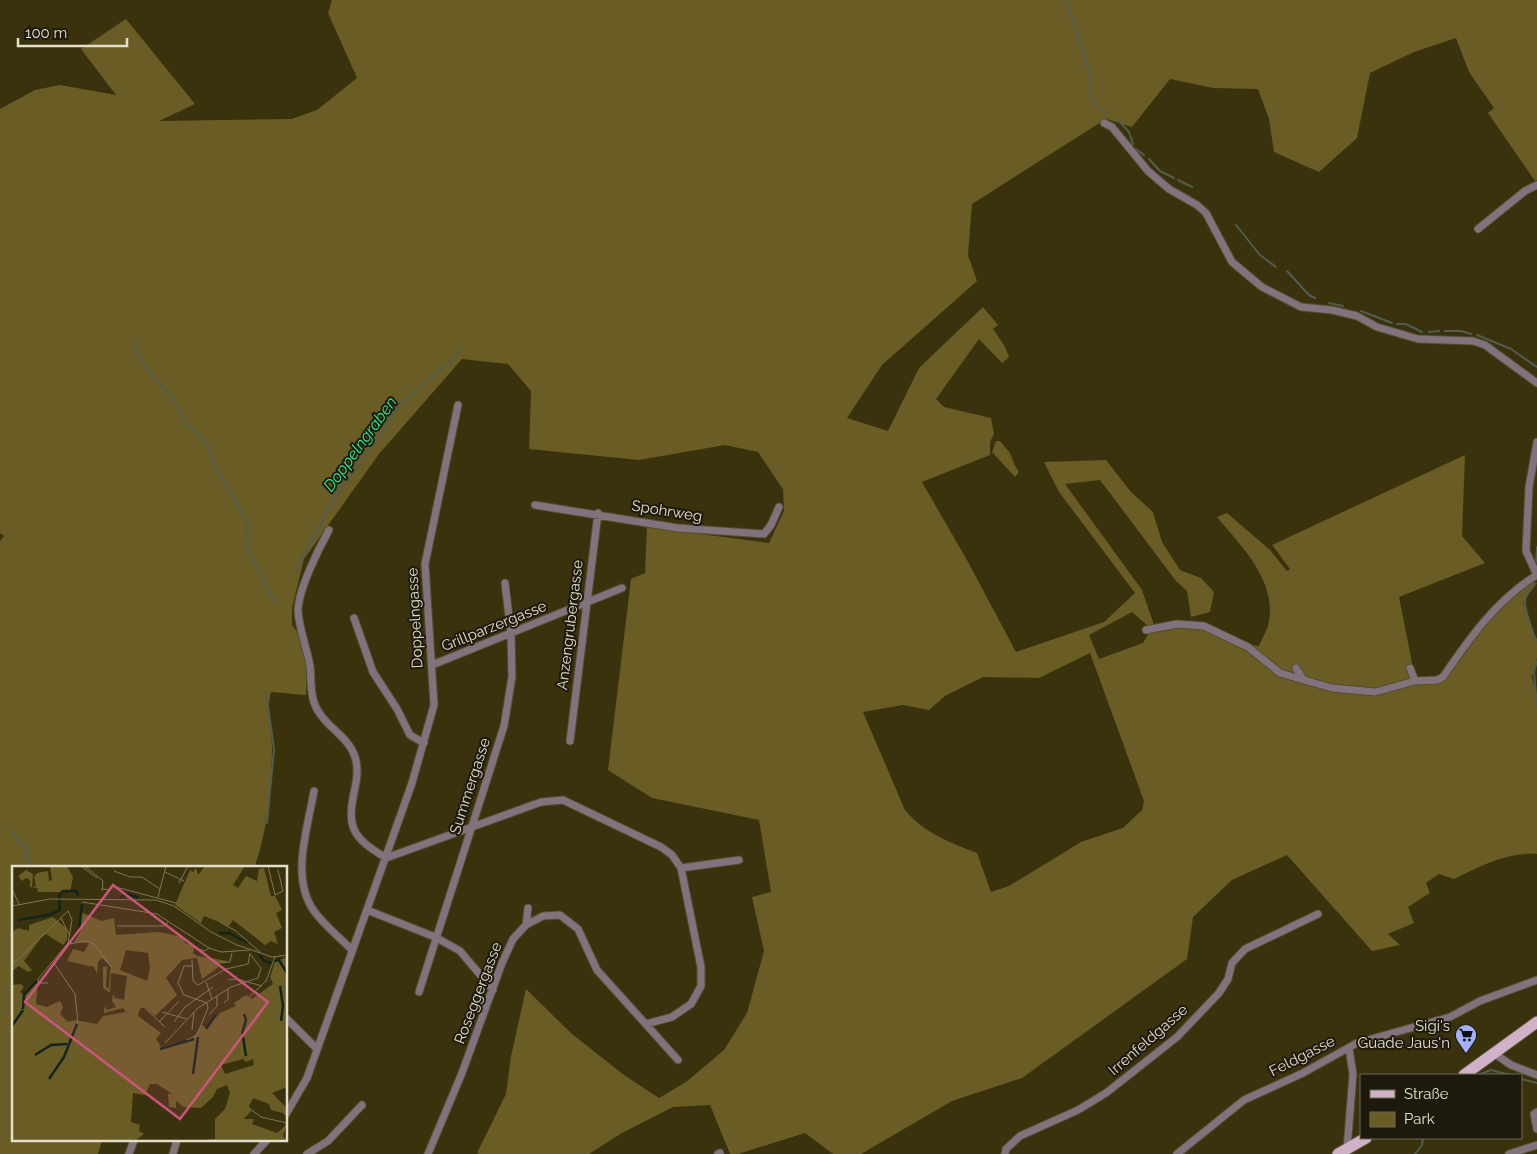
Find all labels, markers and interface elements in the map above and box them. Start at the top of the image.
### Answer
scale bar [18,15,126,47]
text: 100 m [25,24,67,42]
water label: Doppelngraben [319,393,401,495]
street label: Spohrweg [630,497,704,525]
street label: Anzengrubergasse [553,559,587,691]
street label: Doppelngasse [403,567,427,669]
street label: Grillparzergasse [439,597,549,655]
street label: Summergasse [446,735,494,836]
inset map [12,866,288,1142]
street label: Roseggergasse [450,939,506,1046]
street label: Irrenfeldgasse [1105,1001,1191,1079]
place label: Sigi's Guade Jaus'n [1358,1017,1450,1052]
supermarket icon: Sigi's Guade Jaus'n [1454,1023,1478,1054]
street label: Feldgasse [1266,1032,1338,1080]
legend [1360,1074,1522,1139]
text: Straße [1404,1085,1449,1103]
text: Park [1404,1110,1435,1128]

